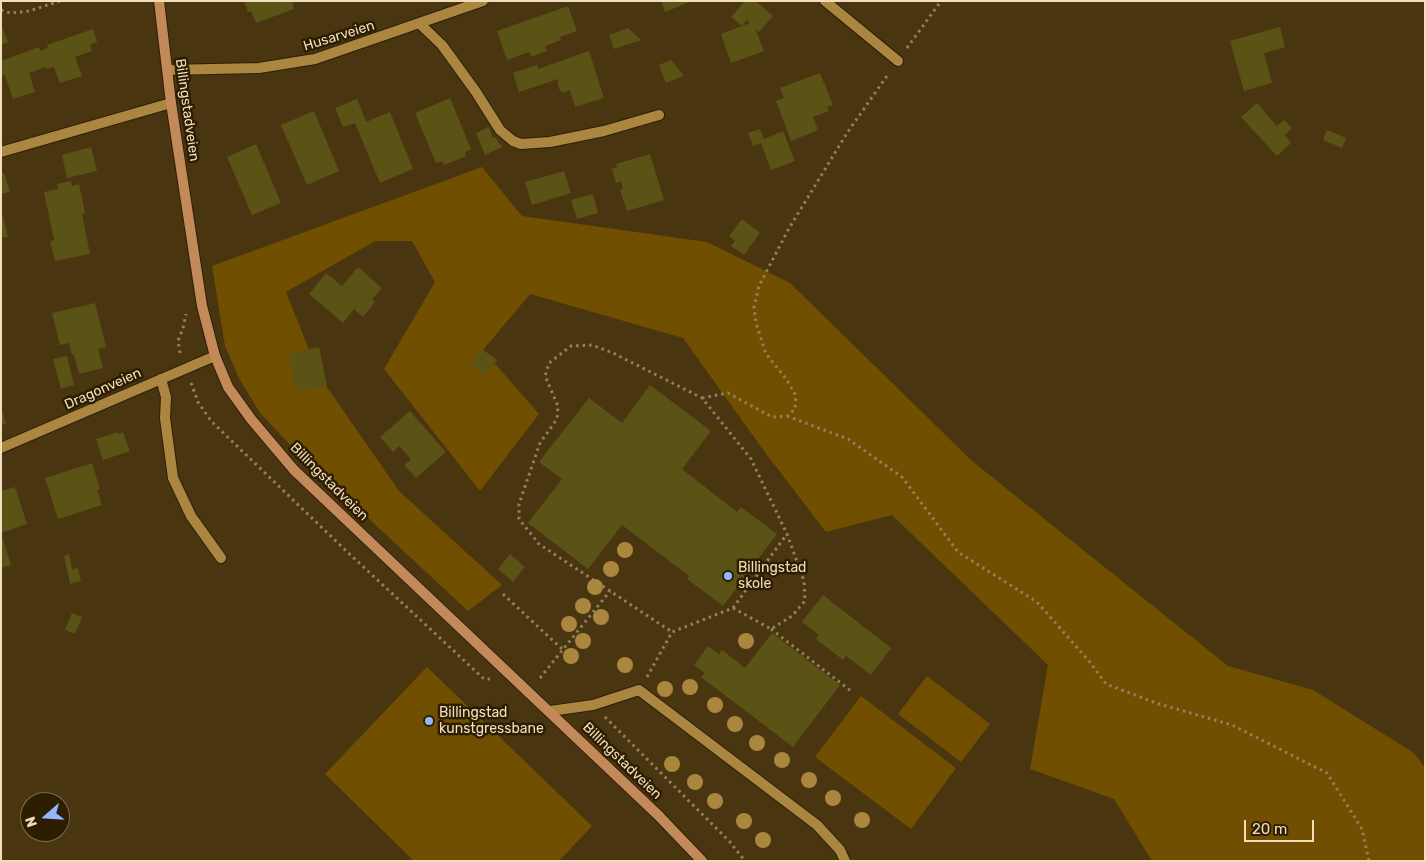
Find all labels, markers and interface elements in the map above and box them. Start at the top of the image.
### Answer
street label: Husarveien [301,17,377,55]
street label: Billingstadveien [171,58,203,162]
street label: Dragonveien [62,365,144,413]
street label: Billingstadveien [286,439,372,525]
place label: Billingstad skole [738,560,806,592]
marker: Billingstad skole [722,570,734,582]
place label: Billingstad kunstgressbane [439,705,544,738]
marker: Billingstad kunstgressbane [423,715,435,727]
street label: Billingstadveien [579,719,665,803]
north arrow [20,792,70,842]
scale bar [1246,810,1316,842]
text: N [22,814,41,829]
text: 20 m [1252,820,1287,838]

